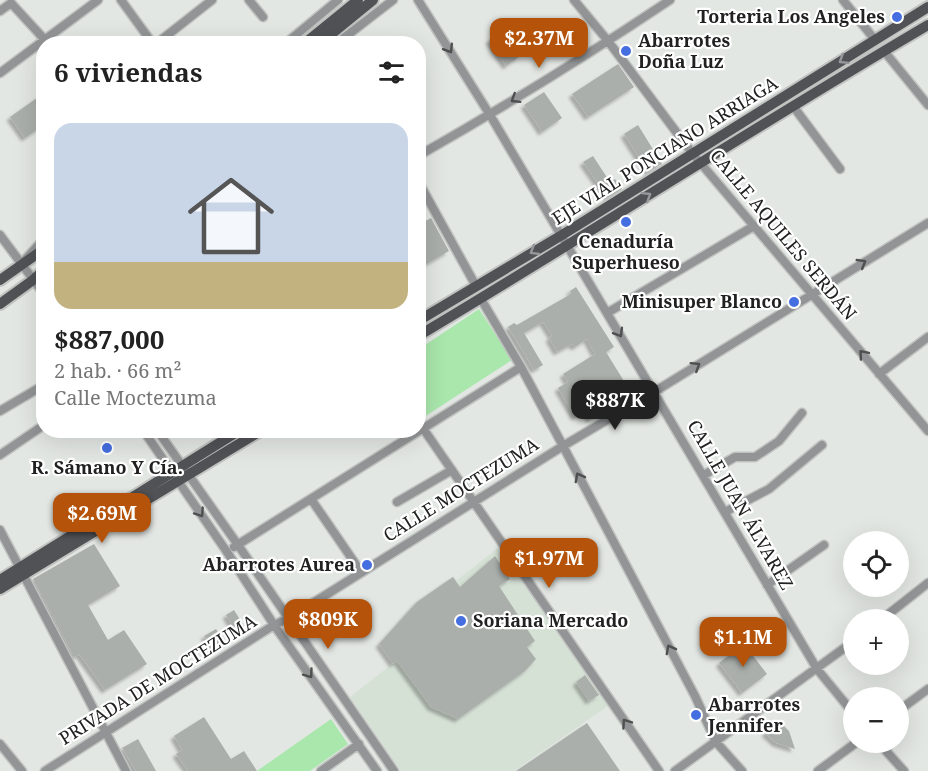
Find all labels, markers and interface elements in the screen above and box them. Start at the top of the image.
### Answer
place label: Torteria Los Angeles [697,4,885,28]
marker: Torteria Los Angeles [890,10,904,24]
pin: $2.37M [490,18,588,69]
text: $2.37M [504,24,574,51]
place label: Abarrotes Doña Luz [638,28,731,73]
one-way arrow [442,43,453,54]
marker: Abarrotes Doña Luz [619,44,633,58]
one-way arrow [839,52,849,64]
text: 6 viviendas [54,54,202,90]
icon: filters [375,56,408,89]
street label: EJE VIAL PONCIANO ARRIAGA [547,70,782,230]
one-way arrow [511,92,521,104]
street label: CALLE AQUILES SERDÁN [705,144,863,325]
icon: home [177,162,285,270]
one-way arrow [640,192,651,203]
marker: Cenaduría Superhueso [619,215,633,229]
place label: Cenaduría Superhueso [572,229,680,274]
one-way arrow [530,244,540,256]
one-way arrow [856,259,866,271]
place label: Minisuper Blanco [622,289,782,313]
marker: Minisuper Blanco [787,295,801,309]
text: $887,000 [54,321,164,357]
one-way arrow [611,327,623,337]
one-way arrow [859,350,870,361]
text: 2 hab. · 66 m² [54,357,181,384]
one-way arrow [690,362,700,374]
pin: $887K [573,380,657,431]
text: Calle Moctezuma [54,384,217,411]
text: $887K [585,386,645,413]
street label: CALLE JUAN ÁLVAREZ [682,415,799,594]
street label: CALLE MOCTEZUMA [378,431,543,547]
marker: R. Sámano Y Cía. [100,441,114,455]
place label: R. Sámano Y Cía. [31,455,183,479]
one-way arrow [575,472,586,483]
pin: $2.69M [53,493,151,544]
text: $2.69M [67,499,137,526]
one-way arrow [193,506,204,517]
map controls [843,531,909,753]
button: locate [843,531,909,597]
pin: $1.97M [500,538,598,589]
text: $1.97M [514,544,584,571]
place label: Abarrotes Aurea [202,552,355,576]
marker: Abarrotes Aurea [360,558,374,572]
pin: $809K [286,599,370,650]
text: $809K [298,605,358,632]
street label: PRIVADA DE MOCTEZUMA [54,608,261,750]
place label: Soriana Mercado [473,608,628,632]
button: + [843,609,909,675]
marker: Soriana Mercado [454,614,468,628]
pin: $1.1M [701,617,785,668]
text: $1.1M [714,623,772,650]
one-way arrow [666,645,677,655]
one-way arrow [302,668,313,679]
button: − [843,687,909,753]
place label: Abarrotes Jennifer [707,692,801,737]
marker: Abarrotes Jennifer [689,708,703,722]
one-way arrow [622,719,633,730]

